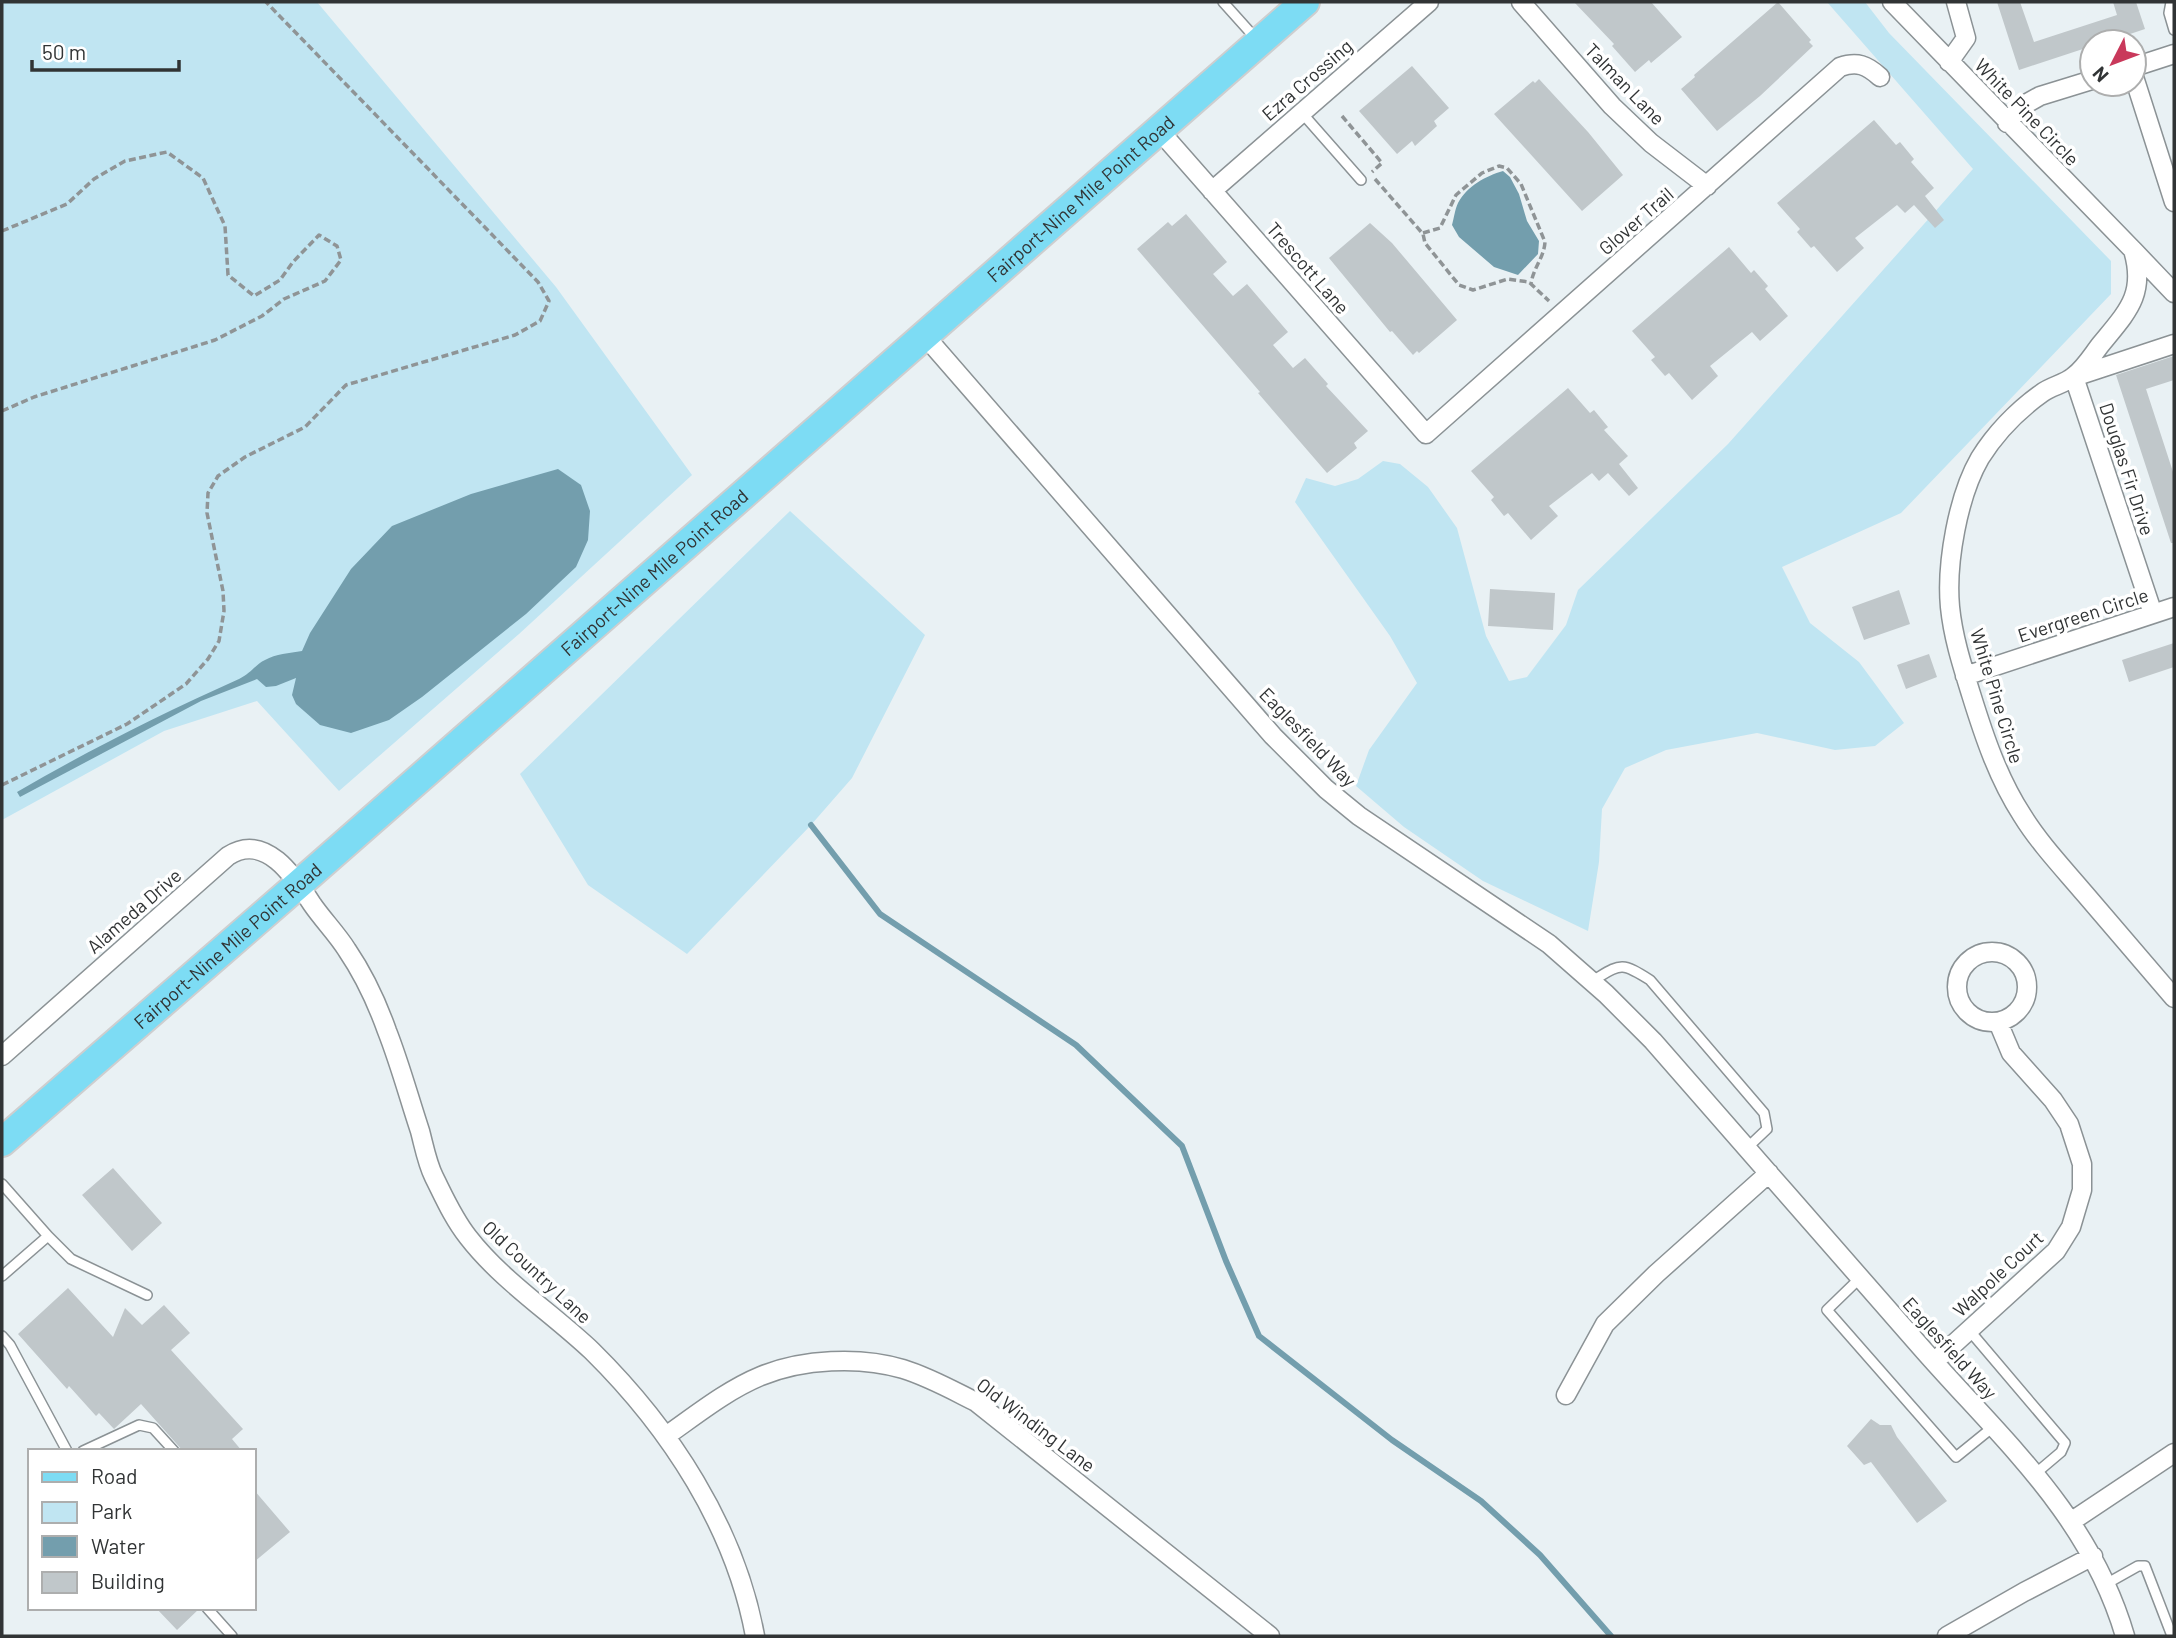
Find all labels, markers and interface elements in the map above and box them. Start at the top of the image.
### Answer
scale bar [32,28,178,72]
north arrow [2078,28,2148,98]
street label: Ezra Crossing [1257,34,1357,125]
street label: Talman Lane [1581,38,1670,129]
text: 50 m [42,39,86,64]
street label: White Pine Circle [1970,53,2084,170]
text: N [2087,62,2113,87]
street label: Fairport-Nine Mile Point Road [982,110,1179,287]
street label: Glover Trail [1594,182,1678,259]
street label: Trescott Lane [1262,217,1355,318]
street label: Douglas Fir Drive [2095,400,2160,538]
street label: Fairport-Nine Mile Point Road [556,484,752,660]
street label: Evergreen Circle [2015,583,2151,646]
street label: White Pine Circle [1966,626,2029,766]
street label: Eaglesfield Way [1255,682,1362,791]
street label: Fairport-Nine Mile Point Road [129,858,326,1033]
street label: Alameda Drive [82,863,186,958]
street label: Old Country Lane [478,1215,596,1328]
street label: Walpole Court [1948,1226,2048,1321]
street label: Eaglesfield Way [1899,1292,2002,1404]
street label: Old Winding Lane [973,1373,1100,1477]
legend [28,1449,256,1610]
text: Road [91,1463,137,1488]
text: Park [91,1498,132,1523]
text: Water [91,1533,146,1558]
text: Building [91,1568,165,1593]

